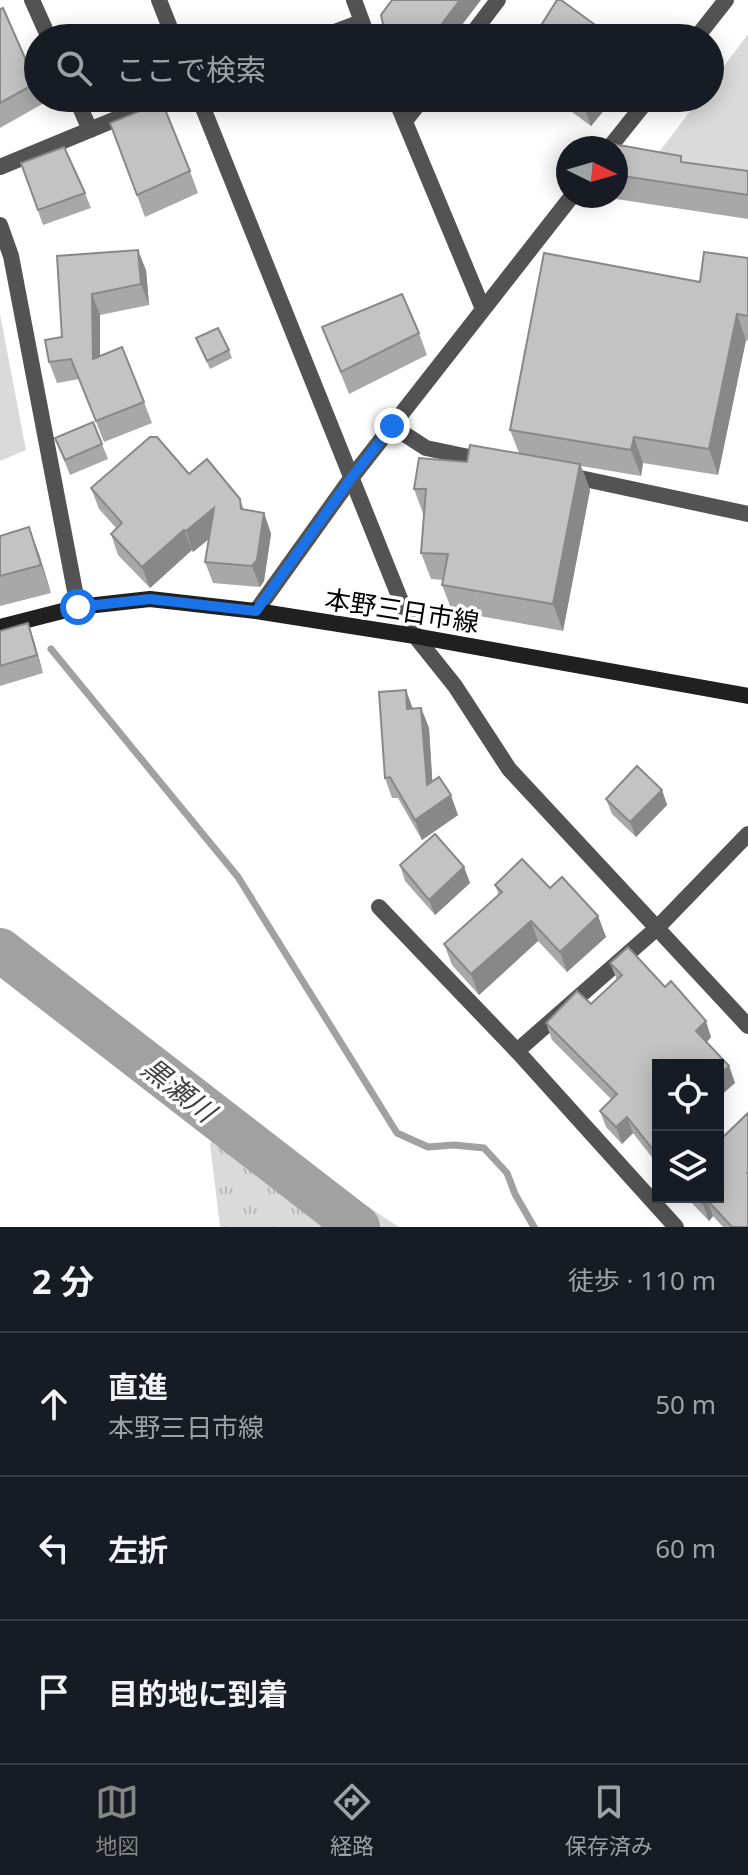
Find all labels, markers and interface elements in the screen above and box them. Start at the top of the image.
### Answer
search box [24,24,724,112]
icon: search [52,46,96,90]
text: ここで検索 [116,49,266,90]
north arrow [556,136,628,208]
route end [374,408,410,444]
street label: 本野三日市線 [322,580,482,640]
route start [60,589,96,625]
water label: 黒瀬川 [134,1048,226,1132]
map controls [652,1059,724,1203]
button: locate [652,1059,724,1131]
button: layers [652,1131,724,1203]
text: 2 分 [32,1258,94,1304]
text: 徒歩 · 110 m [568,1262,716,1298]
text: 直進 [108,1366,168,1407]
icon: ahead [32,1382,76,1426]
text: 50 m [655,1386,716,1422]
text: 本野三日市線 [108,1409,264,1445]
icon: left [32,1526,76,1570]
text: 左折 [108,1529,168,1570]
text: 60 m [655,1530,716,1566]
icon: arrive [32,1670,76,1714]
text: 目的地に到着 [108,1673,288,1714]
tab: 地図 [95,1780,139,1860]
tab: 経路 [330,1780,374,1860]
tab: 保存済み [565,1780,653,1860]

